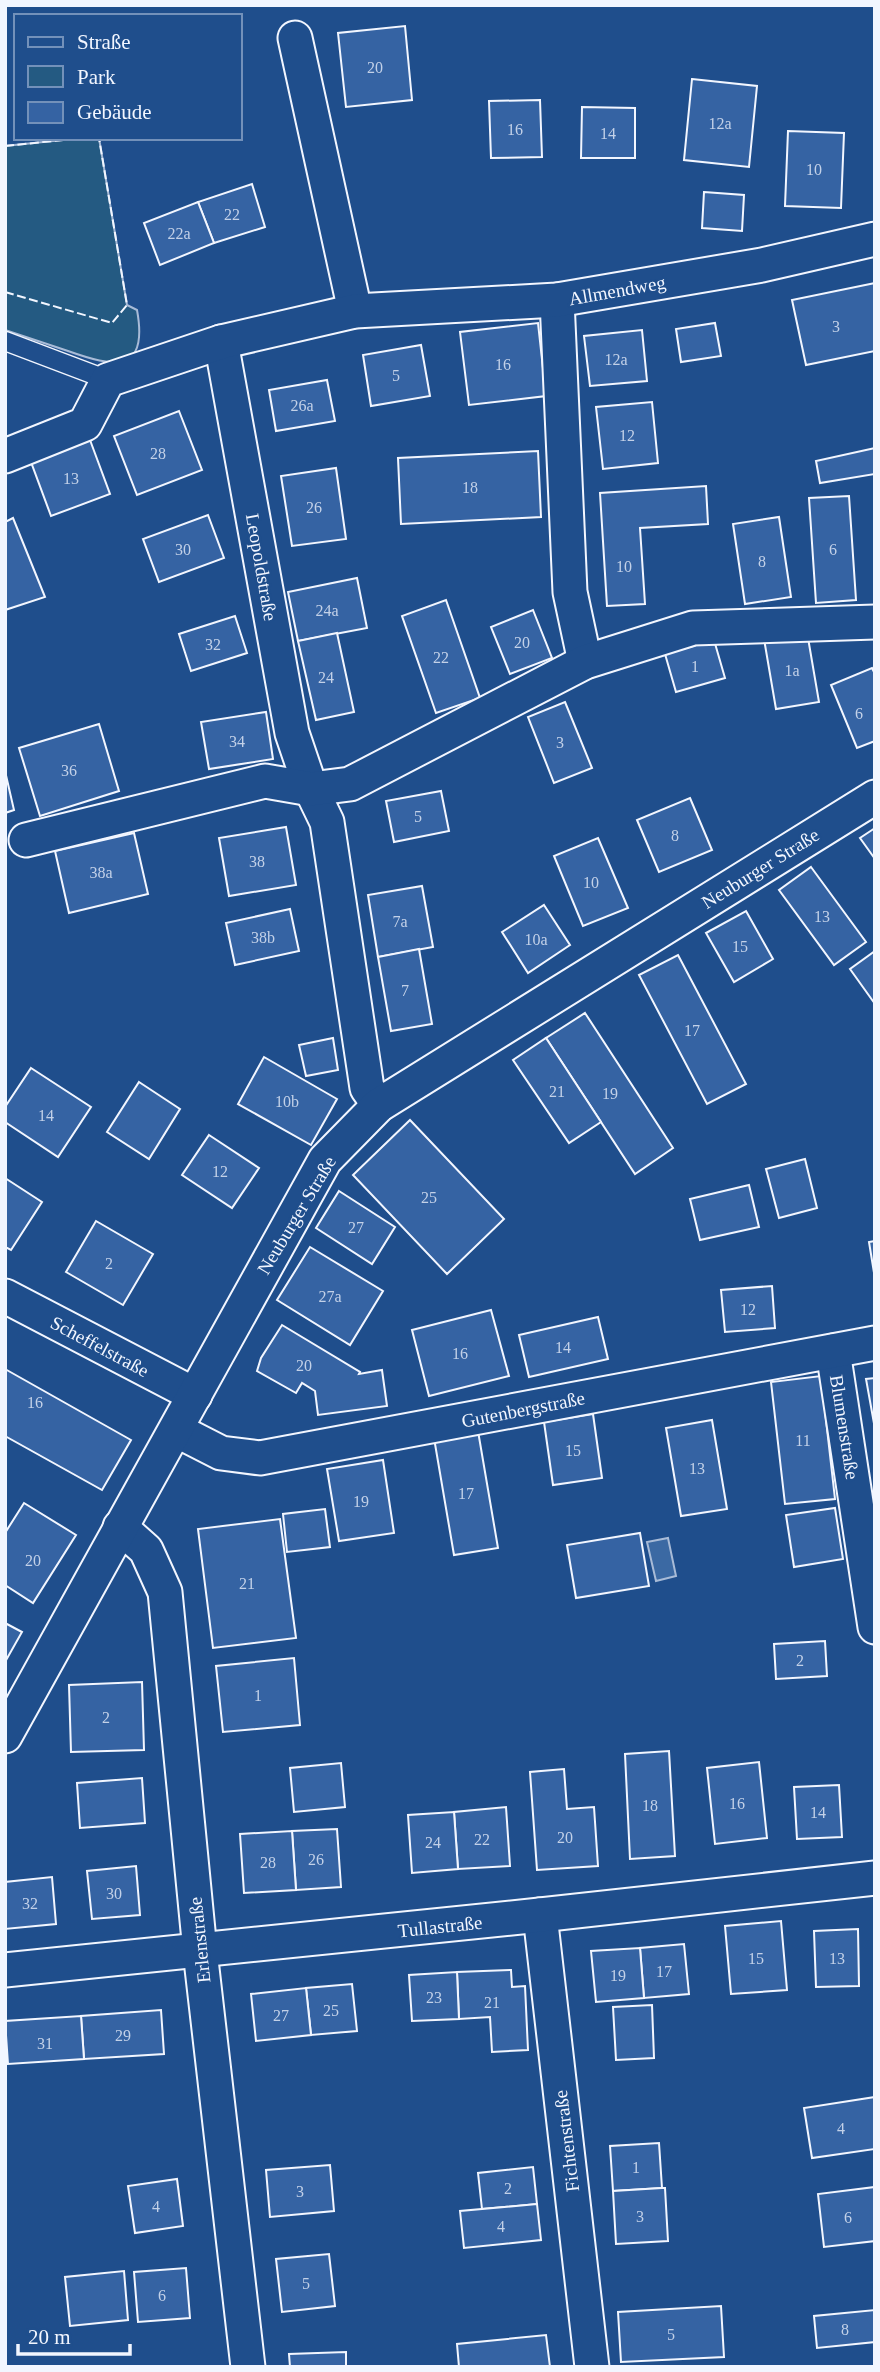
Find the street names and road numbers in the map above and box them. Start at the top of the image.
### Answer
street label: Allmendweg [567,272,668,309]
street label: Leopoldstraße [242,512,281,622]
street label: Neuburger Straße [698,824,823,913]
street label: Neuburger Straße [253,1152,340,1278]
street label: Scheffelstraße [47,1312,153,1381]
street label: Blumenstraße [826,1373,863,1481]
street label: Gutenbergstraße [460,1387,587,1432]
street label: Erlenstraße [185,1896,214,1984]
street label: Tullastraße [397,1912,483,1941]
street label: Fichtenstraße [550,2089,583,2193]

